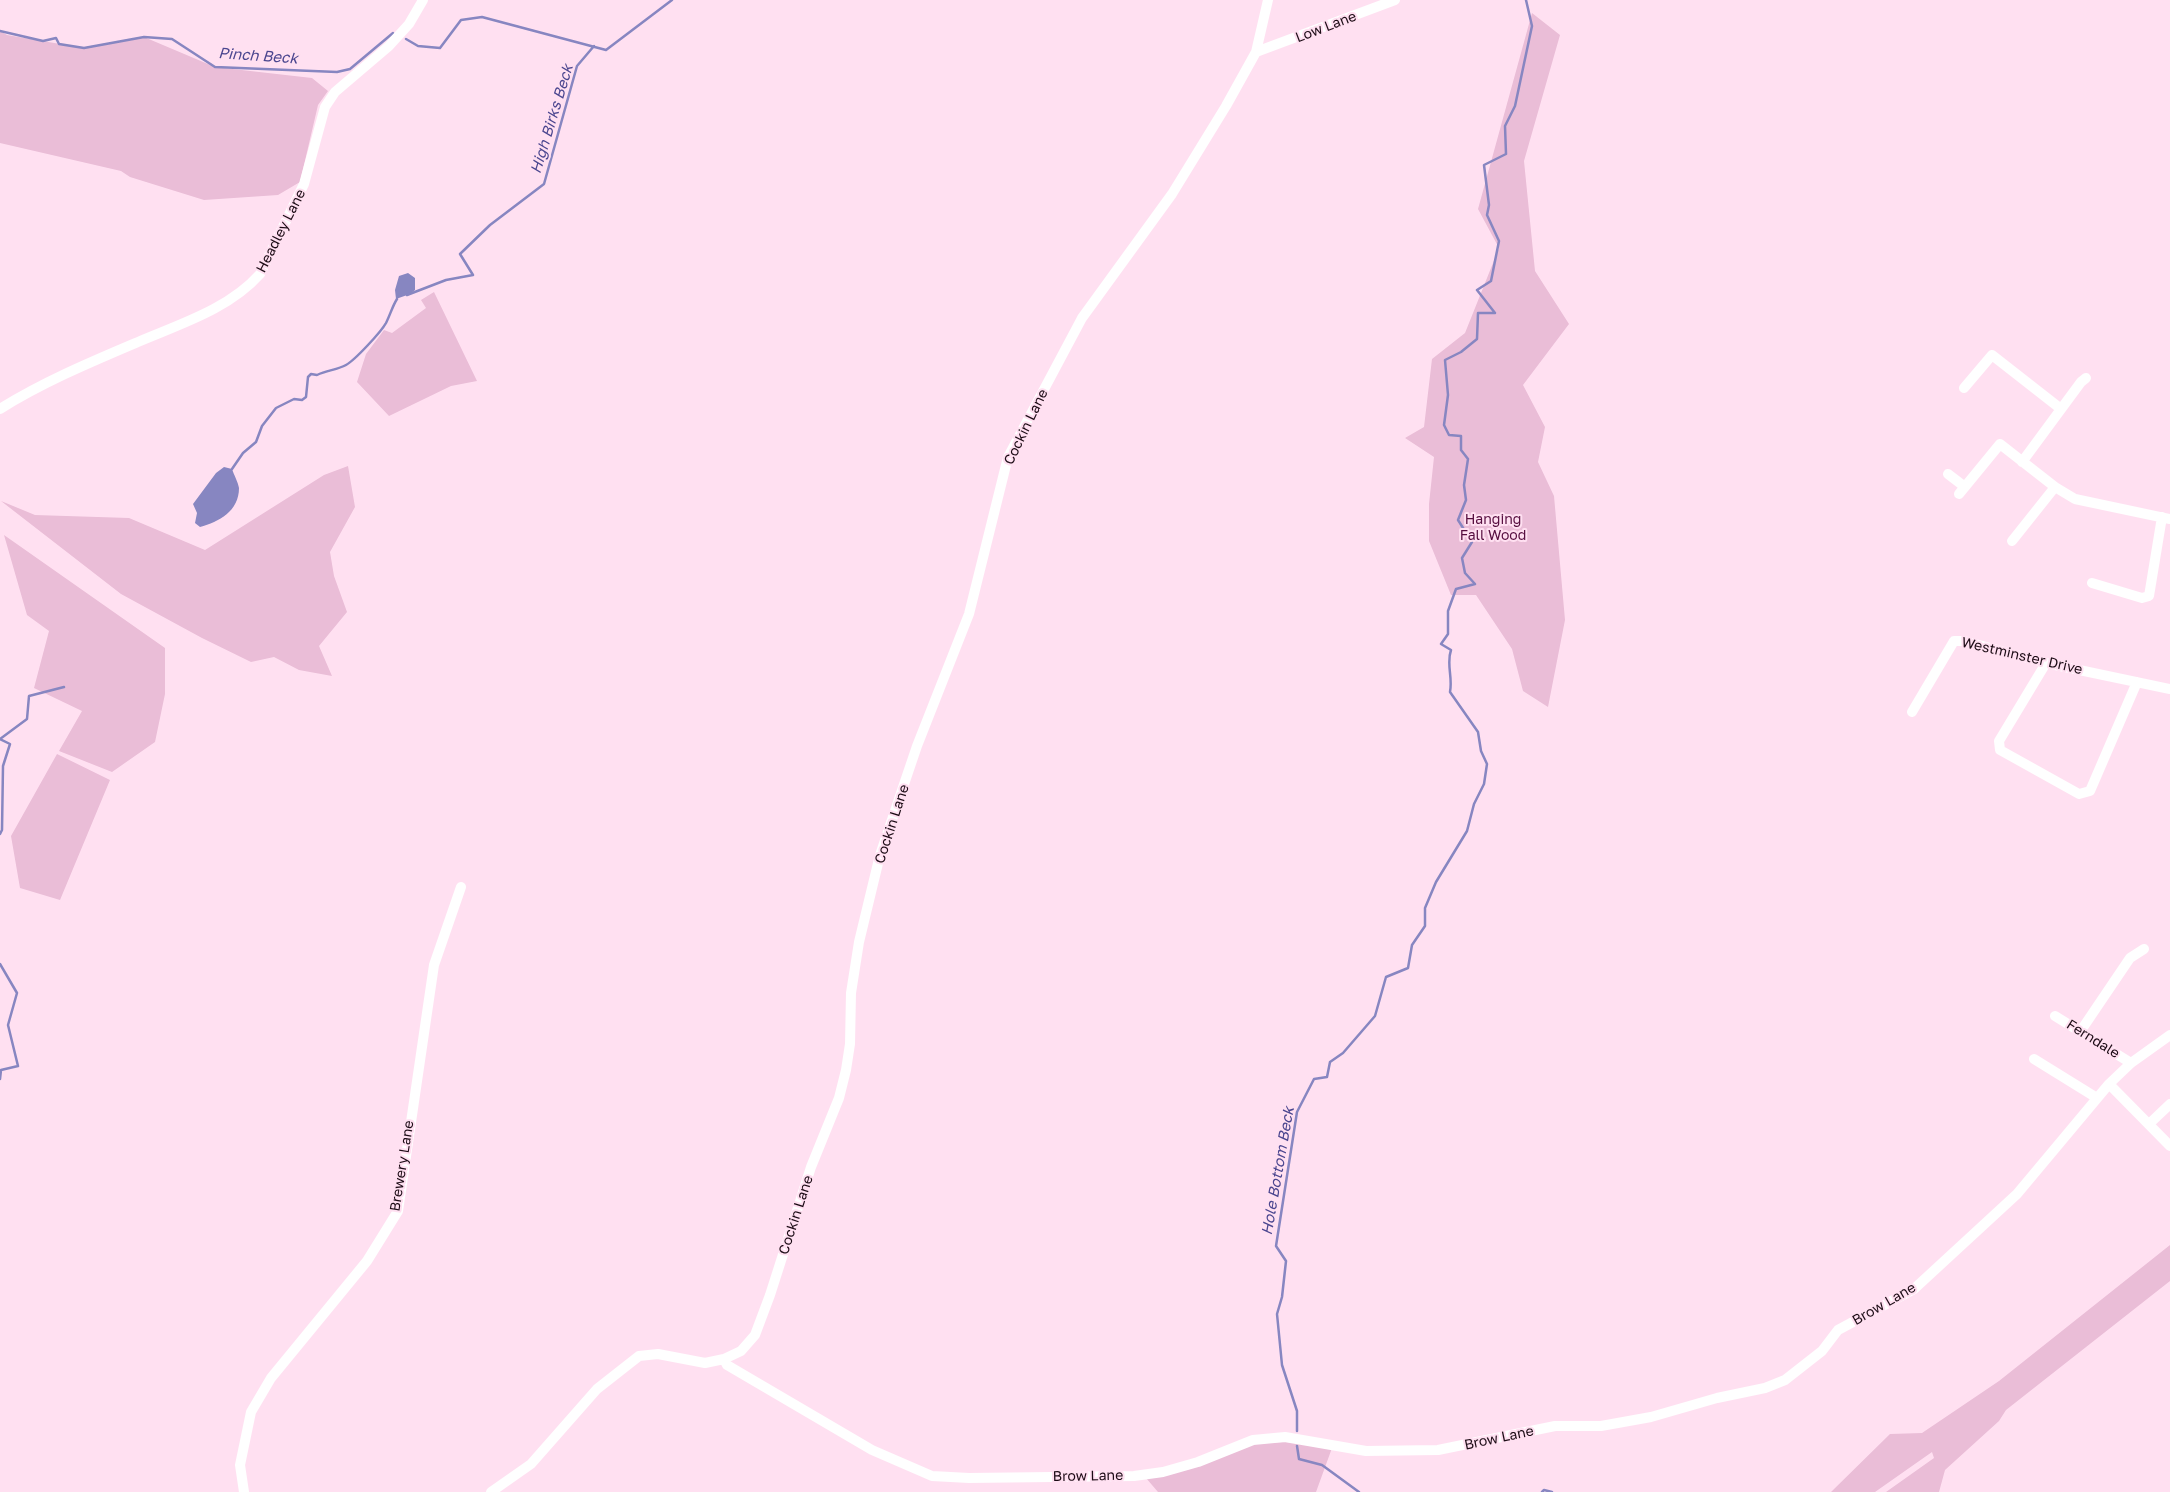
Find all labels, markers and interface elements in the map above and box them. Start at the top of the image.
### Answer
street label: Low Lane [1293,8,1359,46]
water label: Pinch Beck [218,44,298,68]
water label: High Birks Beck [527,62,577,176]
street label: Headley Lane [253,186,309,276]
street label: Cockin Lane [1000,386,1052,468]
park label: Hanging Fall Wood [1460,512,1526,544]
street label: Westminster Drive [1960,634,2084,678]
street label: Cockin Lane [871,782,913,866]
street label: Ferndale [2063,1016,2123,1062]
water label: Hole Bottom Beck [1258,1106,1298,1236]
street label: Brewery Lane [387,1119,417,1213]
street label: Cockin Lane [775,1173,817,1257]
street label: Brow Lane [1849,1279,1919,1329]
street label: Brow Lane [1463,1422,1535,1454]
street label: Brow Lane [1053,1467,1123,1485]

